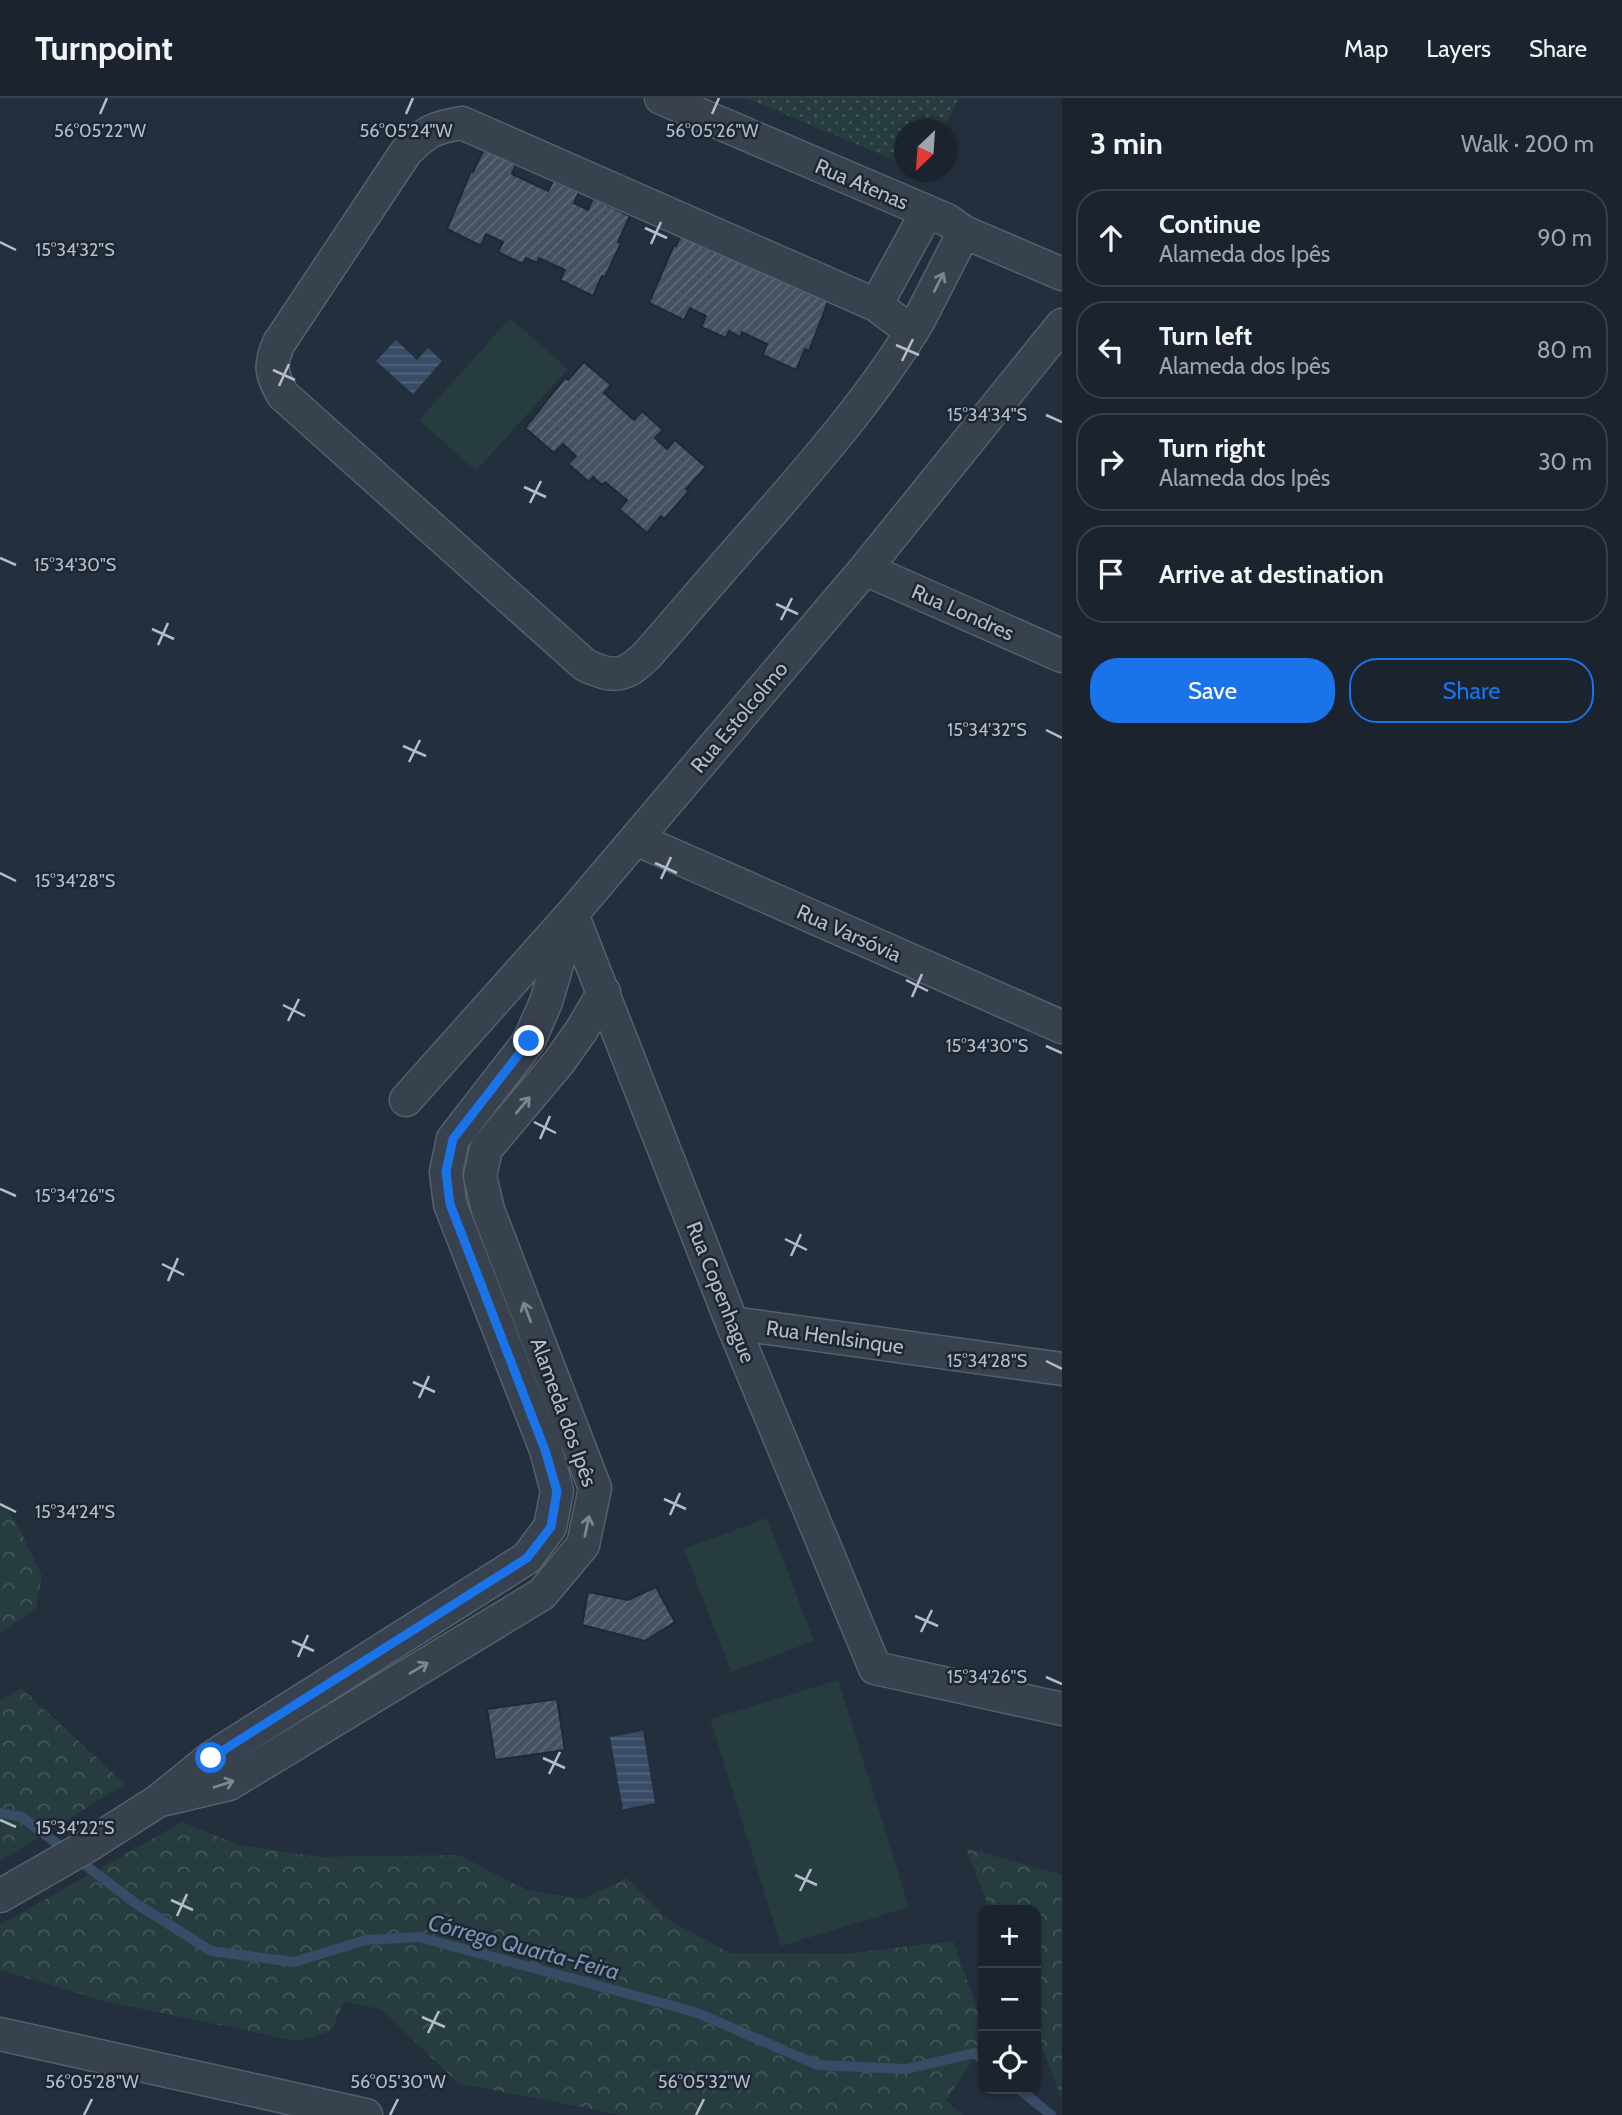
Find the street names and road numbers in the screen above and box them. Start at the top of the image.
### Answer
street label: Rua Atenas [812,153,913,215]
street label: Rua Londres [908,578,1018,646]
street label: Rua Estolcolmo [685,656,793,778]
street label: Rua Varsóvia [793,899,905,967]
street label: Rua Copenhague [681,1218,761,1367]
street label: Rua Henlsinque [765,1315,906,1359]
street label: Alameda dos Ipês [526,1334,603,1490]

